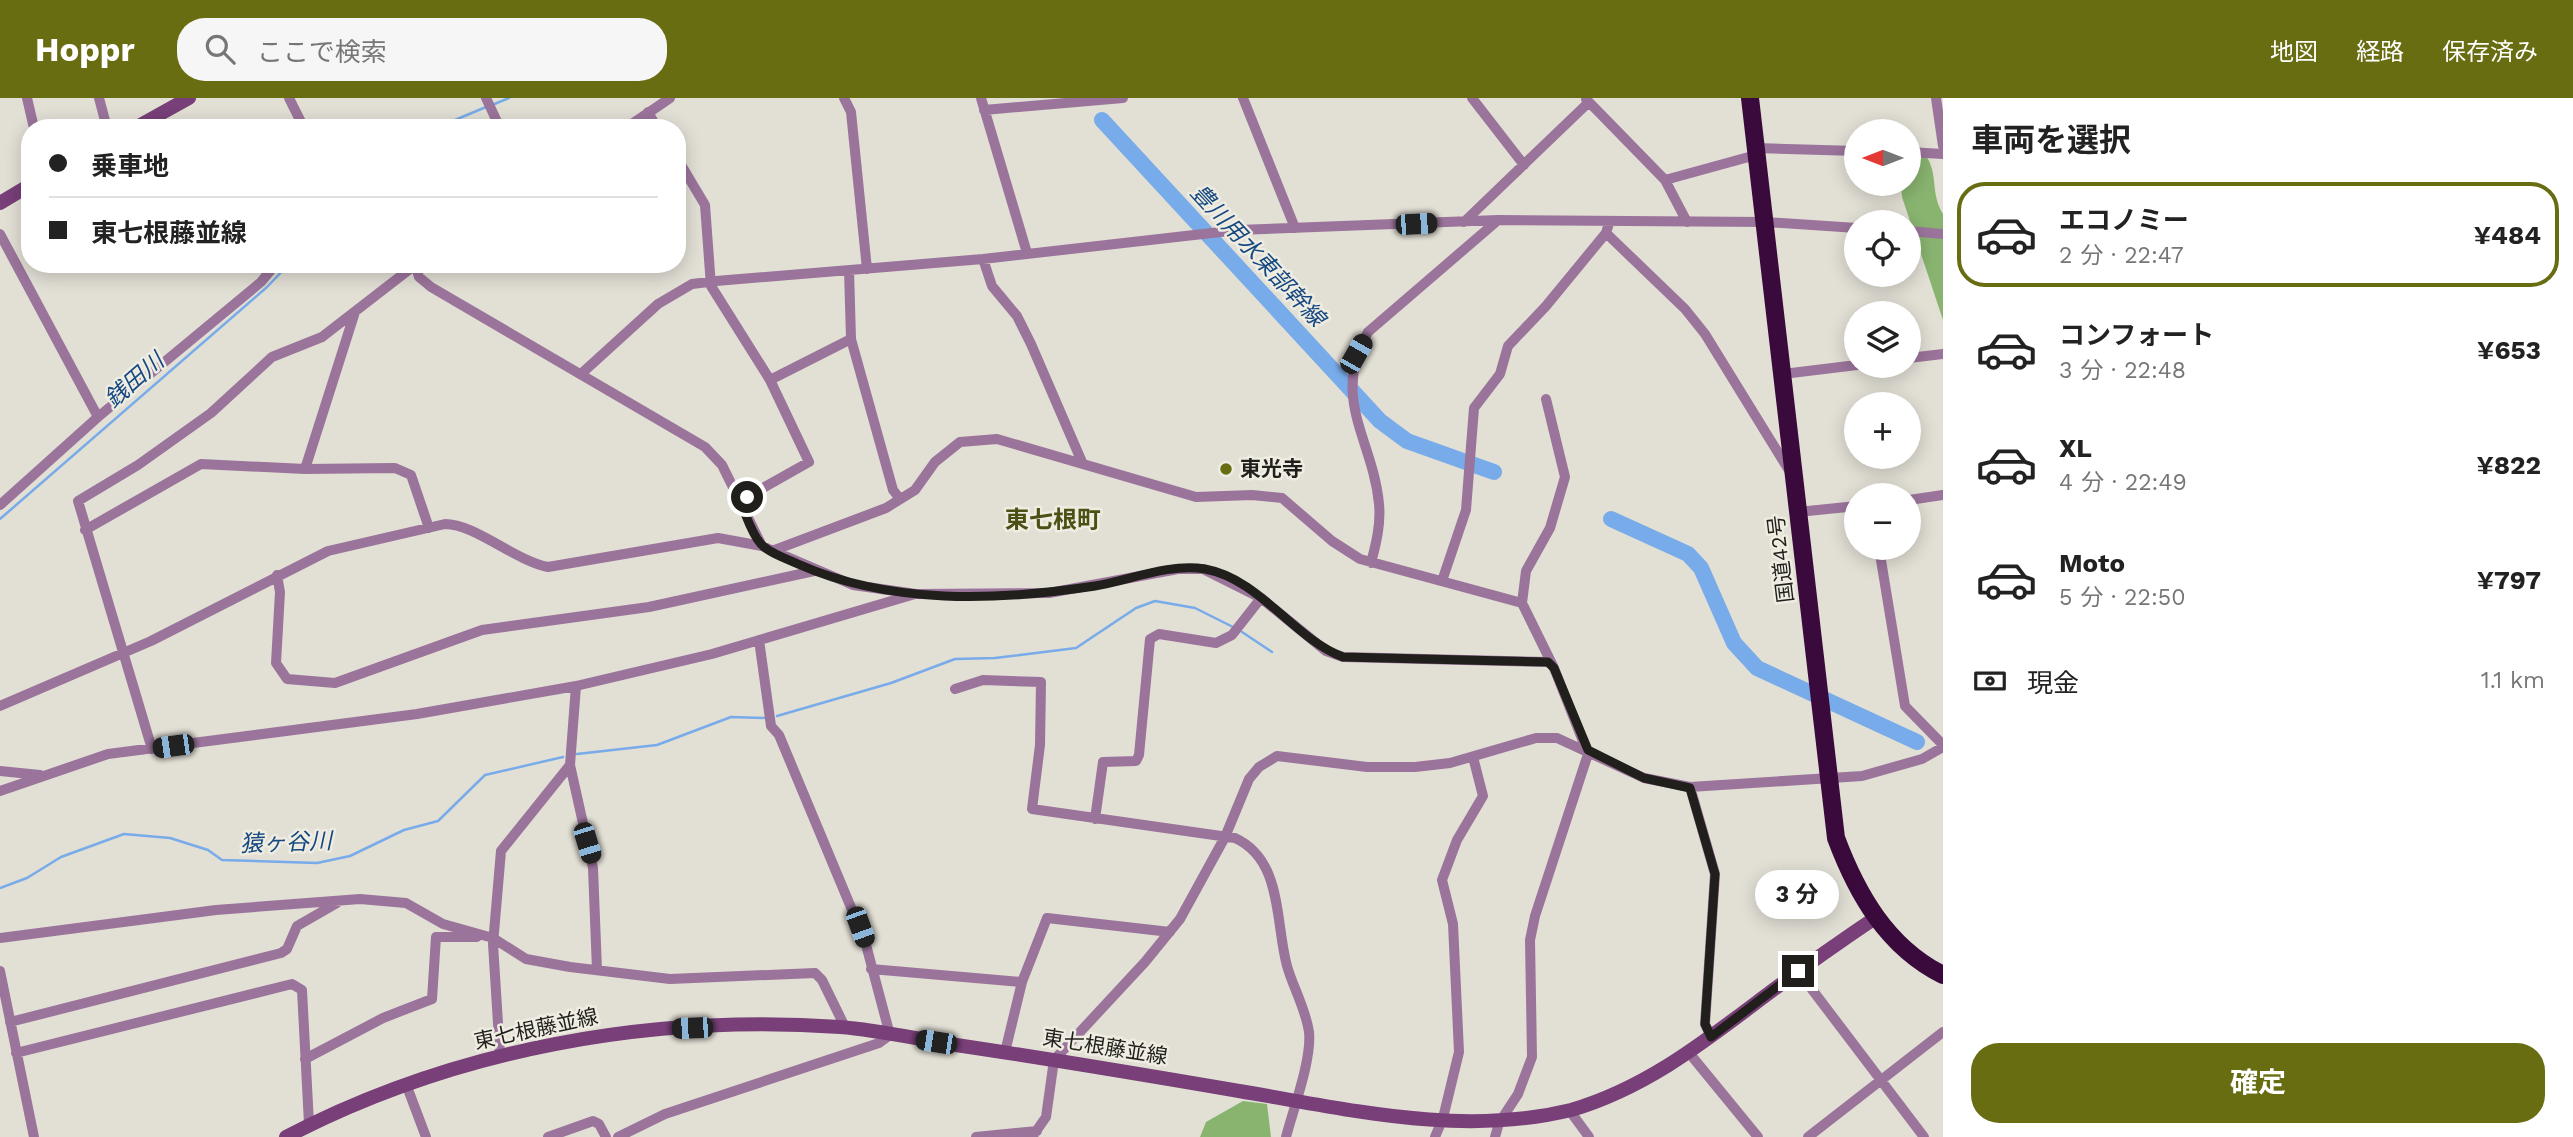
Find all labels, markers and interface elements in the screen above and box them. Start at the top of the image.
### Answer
search box [177,18,667,81]
text: Hoppr [35,30,135,69]
icon: search [201,30,239,68]
text: ここで検索 [257,37,387,67]
text: 地図 [2270,38,2318,66]
text: 経路 [2356,38,2404,66]
text: 保存済み [2442,38,2538,66]
north arrow [1844,119,1922,196]
map controls [1844,119,1921,560]
text: 車両を選択 [1971,121,2131,159]
text: 乗車地 [91,151,169,181]
water label: 豊川用水東部幹線 [1185,179,1332,334]
icon: car [1975,203,2038,266]
text: エコノミー [2059,205,2189,235]
button: locate [1844,210,1921,287]
car [1395,212,1438,236]
text: 東七根藤並線 [91,218,247,248]
text: ¥484 [2474,220,2541,250]
text: 2 分 · 22:47 [2059,242,2184,269]
button: layers [1844,301,1921,378]
icon: car [1975,318,2038,381]
text: コンフォート [2059,320,2214,350]
car [1337,331,1376,377]
text: ¥653 [2477,335,2541,365]
water label: 銭田川 [99,346,171,413]
text: 3 分 · 22:48 [2059,357,2186,384]
button: + [1844,392,1921,469]
icon: car [1975,433,2038,496]
text: XL [2059,433,2092,463]
text: ¥822 [2476,450,2541,480]
place label: 東光寺 [1240,456,1303,481]
marker: 東光寺 [1218,461,1234,477]
text: 4 分 · 22:49 [2059,469,2187,496]
route start [731,481,763,513]
button: − [1844,483,1921,560]
district label: 東七根町 [1005,506,1101,534]
street label: 国道42号 [1763,514,1798,604]
icon: car [1975,548,2038,611]
text: Moto [2059,548,2125,578]
text: ¥797 [2477,565,2541,595]
text: 5 分 · 22:50 [2059,584,2185,611]
icon: cash [1971,662,2009,700]
text: 1.1 km [2481,667,2545,694]
text: 現金 [2027,668,2079,698]
car [151,733,196,759]
car [571,820,604,866]
water label: 猿ヶ谷川 [240,827,335,858]
callout: 3 分 [1756,870,1840,918]
text: 3 分 [1775,881,1819,908]
car [843,904,878,950]
route end [1782,955,1814,987]
street label: 東七根藤並線 [472,1003,600,1054]
car [671,1017,714,1039]
street label: 東七根藤並線 [1041,1024,1169,1069]
car [914,1028,959,1056]
button: 確定 [1971,1043,2545,1123]

